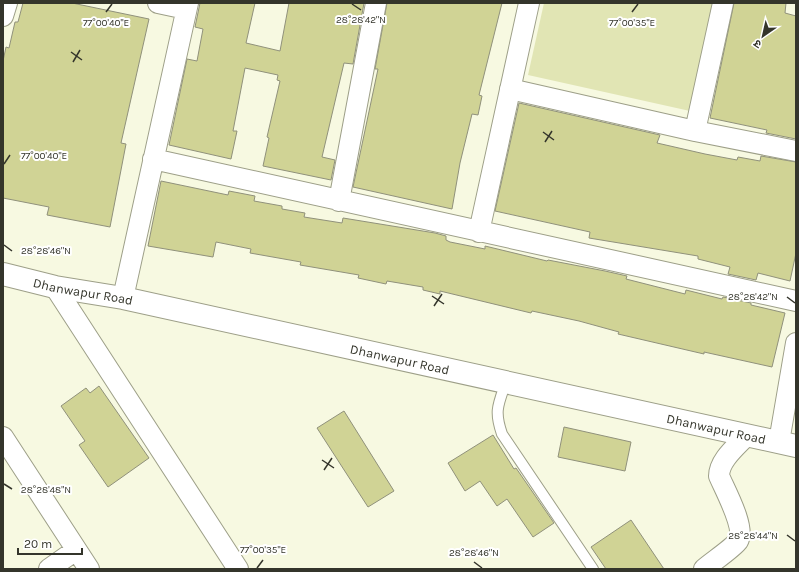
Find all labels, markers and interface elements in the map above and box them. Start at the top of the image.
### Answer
text: 28°28'42"N [336,14,386,26]
north arrow [743,16,783,56]
text: 77°00'40"E [83,17,129,29]
text: 77°00'35"E [609,17,655,29]
text: उ [751,36,764,51]
text: 77°00'40"E [21,150,67,162]
text: 28°28'46"N [21,245,71,257]
street label: Dhanwapur Road [31,275,134,308]
text: 28°28'42"N [728,291,778,303]
street label: Dhanwapur Road [349,341,451,378]
street label: Dhanwapur Road [665,411,767,447]
text: 28°28'48"N [21,484,71,496]
scale bar [18,530,82,556]
text: 28°28'44"N [728,530,778,542]
text: 20 m [24,537,52,551]
text: 77°00'35"E [240,544,286,556]
text: 28°28'46"N [449,547,499,559]

